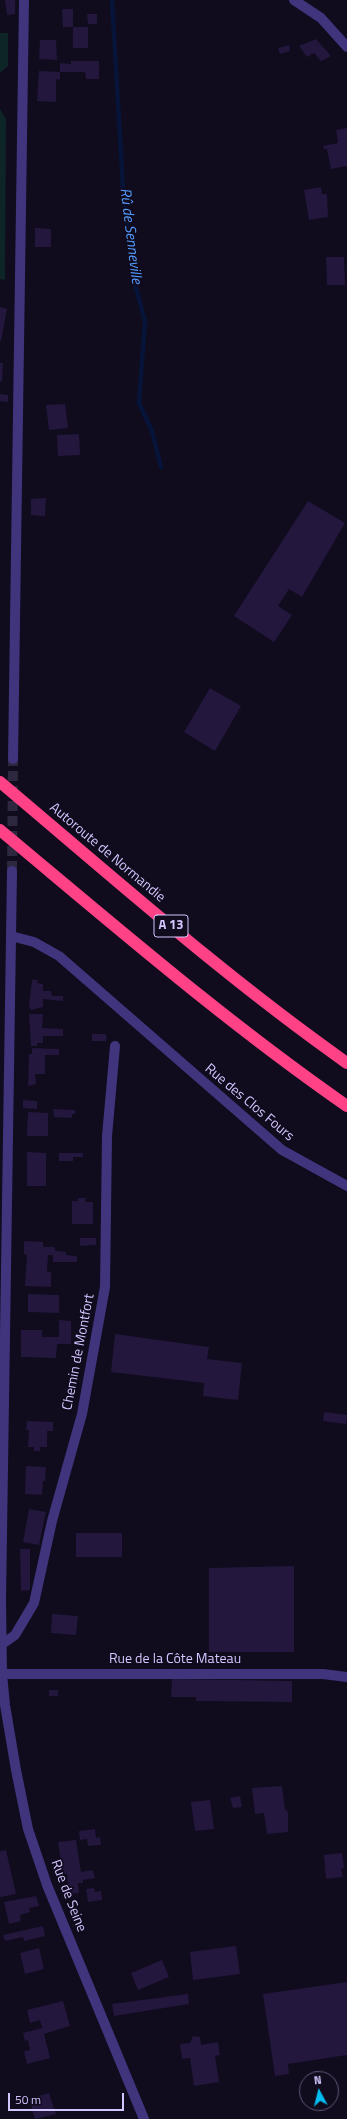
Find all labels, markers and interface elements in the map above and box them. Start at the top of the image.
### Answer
water label: Rû de Senneville [115,187,145,285]
street label: Autoroute de Normandie [46,800,168,906]
road number: A 13 [154,915,188,937]
street label: Rue des Clos Fours [201,1061,297,1145]
street label: Chemin de Montfort [59,1292,99,1412]
street label: Rue de la Côte Mateau [109,1652,241,1668]
street label: Rue de Seine [47,1857,89,1935]
north arrow [299,2071,339,2111]
text: N [313,2072,322,2088]
scale bar [10,2085,126,2111]
text: 50 m [15,2090,41,2109]

